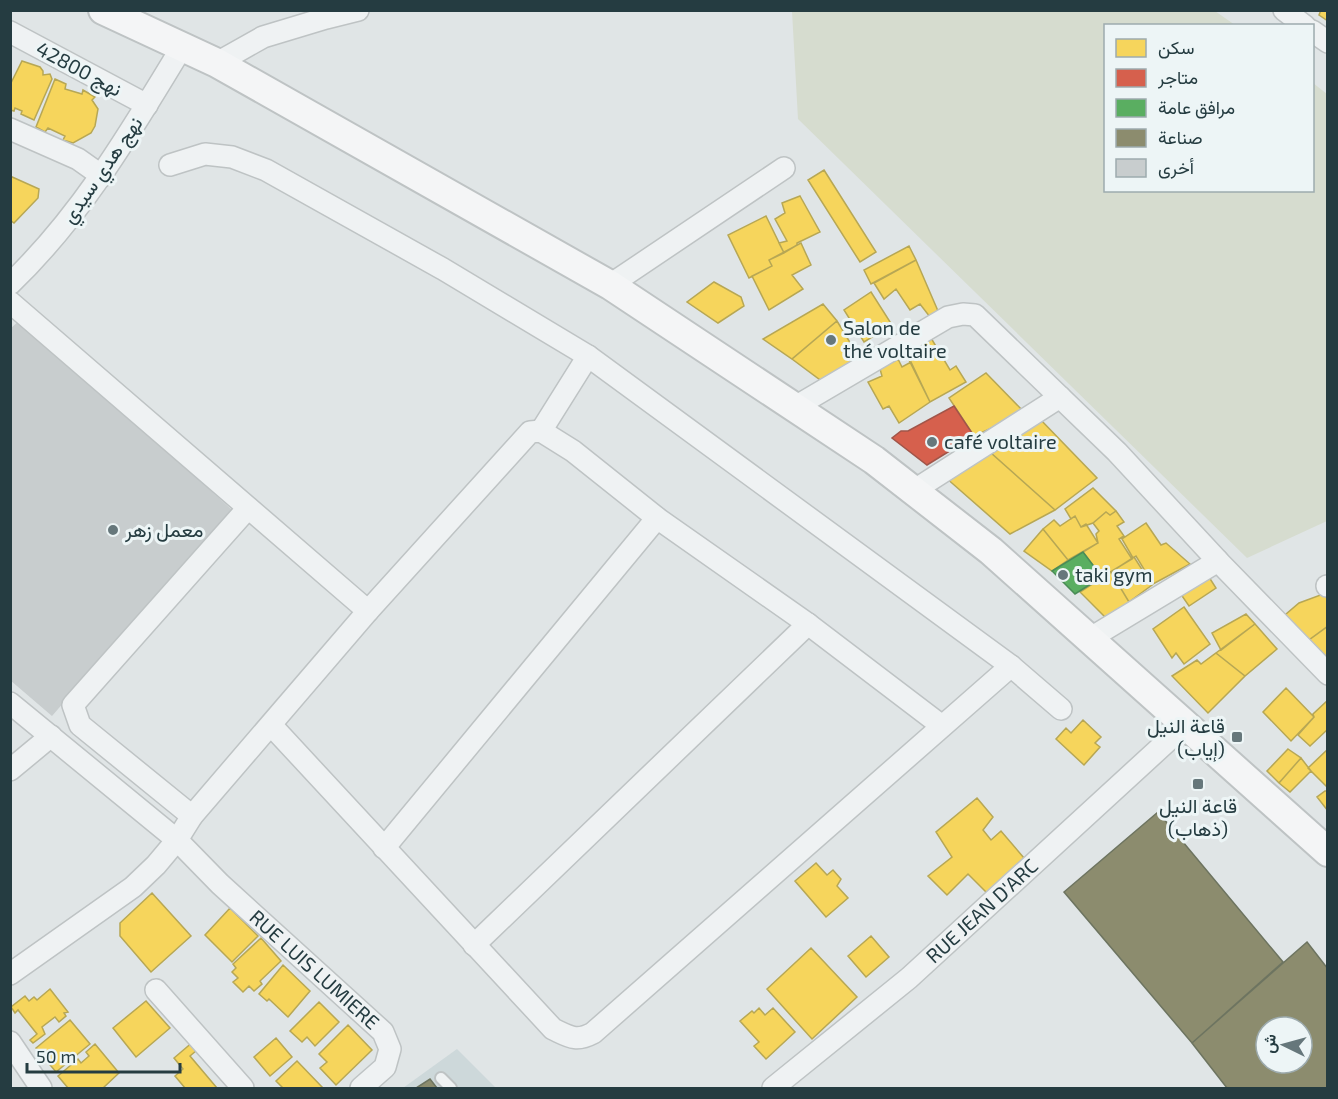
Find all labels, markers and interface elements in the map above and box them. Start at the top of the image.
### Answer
legend [1104,24,1314,192]
street label: نهج 42800 [31,36,126,103]
text: سكن [1158,36,1194,59]
text: متاجر [1157,66,1198,89]
text: مرافق عامة [1158,96,1235,119]
street label: نهج هدي سيدي [56,111,152,231]
text: صناعة [1158,126,1203,148]
text: أخرى [1158,156,1194,179]
place label: Salon de thé voltaire [843,315,947,362]
marker: Salon de thé voltaire [824,333,838,347]
place label: café voltaire [944,429,1057,453]
marker: café voltaire [925,435,939,449]
place label: معمل زهر [124,517,203,543]
marker: معمل زهر [106,523,120,537]
place label: taki gym [1075,562,1152,586]
marker: taki gym [1056,568,1070,582]
place label: قاعة النيل (إياب) [1147,713,1225,762]
marker: قاعة النيل (إياب) [1230,730,1244,744]
marker: قاعة النيل (ذهاب) [1191,777,1205,791]
place label: قاعة النيل (ذهاب) [1159,793,1237,841]
street label: RUE JEAN D'ARC [921,853,1042,967]
street label: RUE LUIS LUMIERE [245,904,385,1034]
north arrow [1254,1015,1314,1075]
text: ش [1258,1033,1280,1054]
scale bar [27,1036,180,1074]
text: 50 m [36,1045,76,1067]

